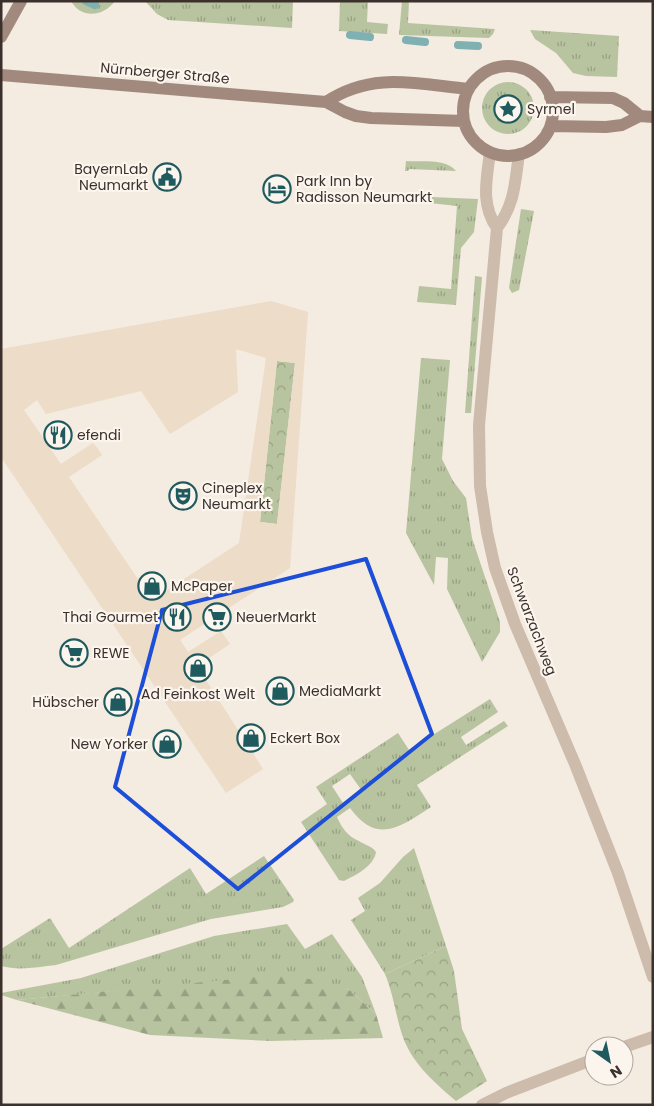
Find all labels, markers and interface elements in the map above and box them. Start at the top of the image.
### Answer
street label: Nürnberger Straße [100,57,231,89]
place icon: Syrmel [493,94,523,124]
place label: Syrmel [527,99,575,119]
place label: BayernLab Neumarkt [74,159,148,195]
public building icon: BayernLab Neumarkt [152,162,182,192]
place label: Park Inn by Radisson Neumarkt [296,171,432,207]
hotel icon: Park Inn by Radisson Neumarkt [262,174,292,204]
restaurant icon: efendi [43,420,73,450]
place label: efendi [77,425,121,445]
place label: Cineplex Neumarkt [202,478,271,514]
theatre icon: Cineplex Neumarkt [168,481,198,511]
street label: Schwarzachweg [502,564,562,678]
shop icon: McPaper [137,571,167,601]
place label: McPaper [171,576,233,596]
restaurant icon: Thai Gourmet [162,602,192,632]
supermarket icon: NeuerMarkt [202,602,232,632]
place label: Thai Gourmet [63,607,158,627]
place label: NeuerMarkt [236,607,316,627]
supermarket icon: REWE [59,638,89,668]
place label: REWE [93,643,130,663]
shop icon: Ad Feinkost Welt [183,653,213,683]
shop icon: MediaMarkt [265,676,295,706]
place label: MediaMarkt [299,681,381,701]
place label: Ad Feinkost Welt [141,684,255,704]
shop icon: Hübscher [103,687,133,717]
place label: Hübscher [32,692,99,712]
shop icon: Eckert Box [236,723,266,753]
place label: Eckert Box [270,728,340,748]
shop icon: New Yorker [152,729,182,759]
place label: New Yorker [71,734,148,754]
north arrow [584,1036,634,1086]
text: N [606,1061,626,1083]

